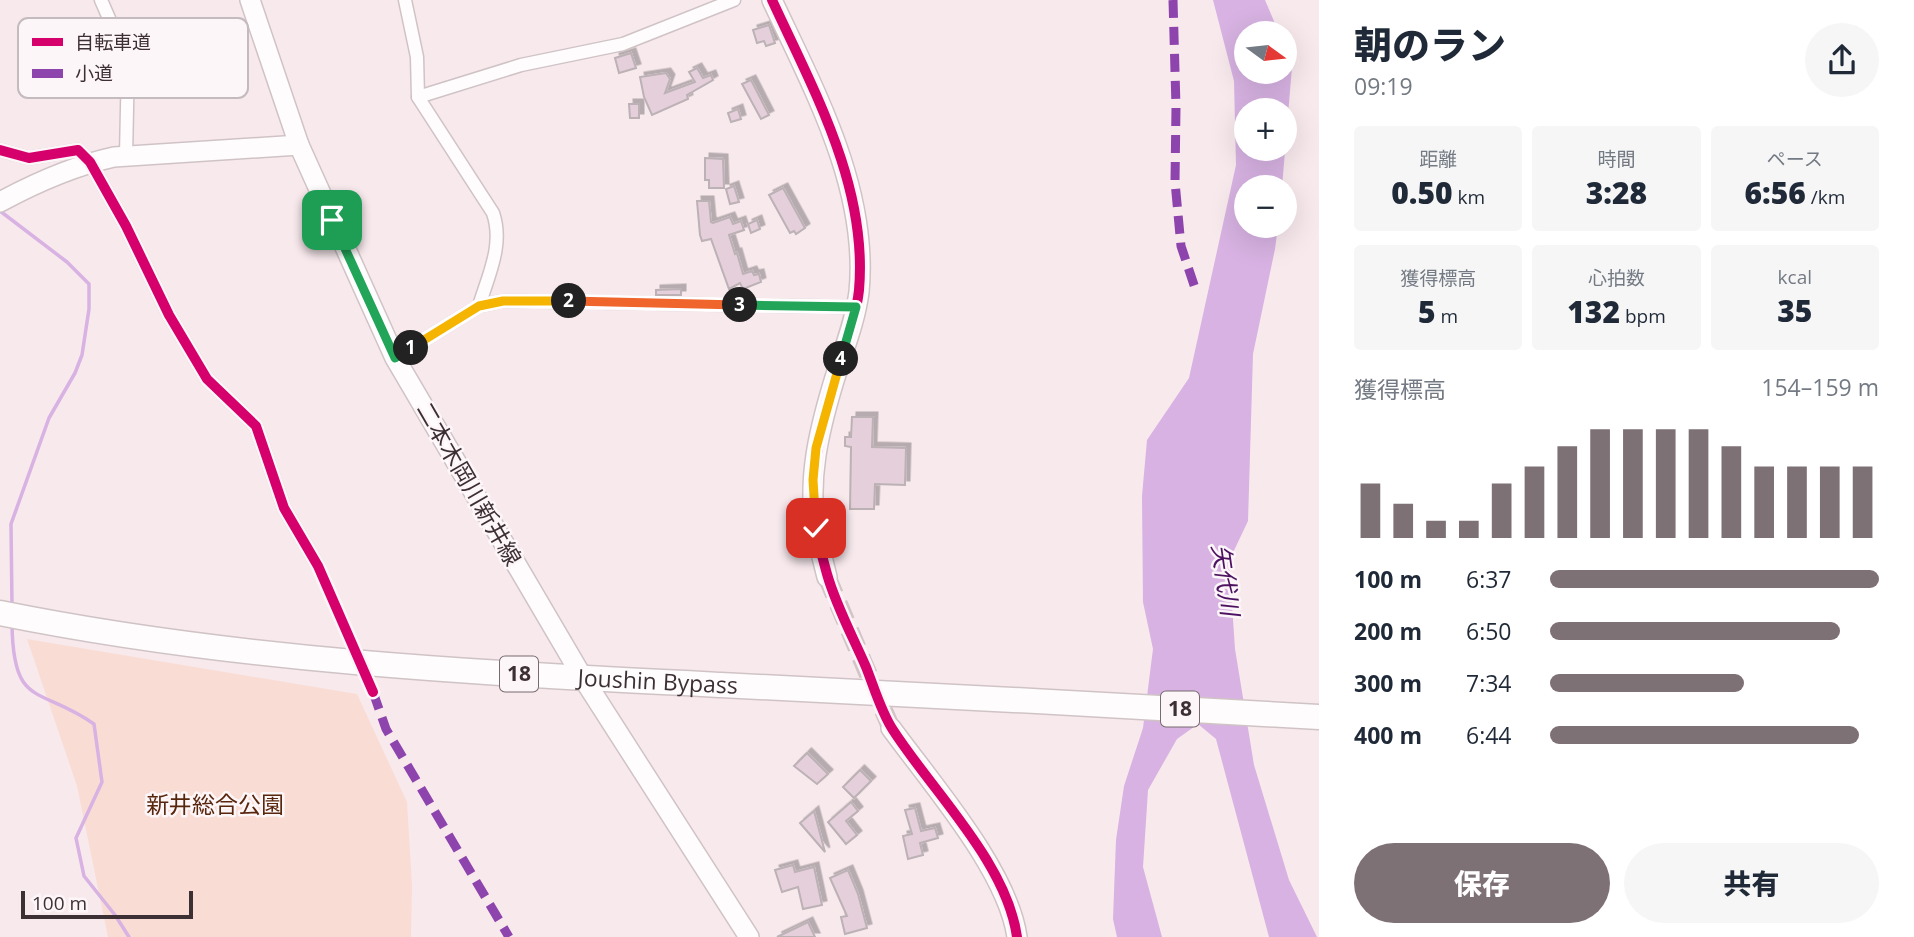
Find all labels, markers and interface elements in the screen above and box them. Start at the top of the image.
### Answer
legend [18,18,248,98]
text: 朝のラン [1354,18,1506,70]
north arrow [1234,21,1297,84]
map controls [1234,21,1297,238]
button: share [1805,23,1879,97]
text: 自転車道 [75,29,151,55]
text: 小道 [75,60,113,86]
text: 09:19 [1354,70,1413,102]
button: + [1234,98,1297,161]
text: 距離 [1419,146,1457,172]
text: 時間 [1597,146,1636,172]
text: ペース [1767,146,1823,172]
text: 0.50 [1391,172,1453,213]
text: 3:28 [1586,172,1647,213]
text: 6:56 [1744,172,1806,213]
button: − [1234,175,1297,238]
text: km [1453,184,1485,210]
text: /km [1806,184,1845,210]
pin [302,190,362,250]
icon: arrive [313,201,351,239]
text: kcal [1778,264,1812,290]
text: 獲得標高 [1400,265,1476,291]
text: 心拍数 [1588,265,1645,291]
pin: 2 [552,284,586,318]
text: 2 [563,287,574,313]
pin: 3 [722,288,758,322]
text: 35 [1777,290,1812,331]
text: 3 [734,291,745,317]
text: 5 [1418,291,1436,332]
text: 132 [1567,291,1620,332]
text: m [1436,303,1458,329]
text: bpm [1620,303,1666,329]
pin: 1 [394,330,428,366]
text: 1 [405,334,416,360]
pin: 4 [824,342,858,376]
text: 4 [835,345,846,371]
text: 154–159 m [1761,371,1879,403]
text: 獲得標高 [1354,373,1446,405]
street label: 二本木岡川新井線 [410,396,530,571]
pin [786,498,846,558]
icon: check [797,509,835,547]
water label: 矢代川 [1205,542,1248,621]
text: 100 m [1354,563,1422,595]
text: 6:37 [1466,563,1512,595]
text: 200 m [1354,615,1422,647]
text: 6:50 [1466,615,1512,647]
road number: 18 [500,656,538,692]
street label: Joushin Bypass [575,661,739,701]
text: 300 m [1354,667,1422,699]
text: 7:34 [1466,667,1512,699]
road number: 18 [1161,692,1199,726]
text: 400 m [1354,719,1422,751]
text: 6:44 [1466,719,1512,751]
park label: 新井総合公園 [146,788,284,820]
button: 保存 [1354,843,1610,923]
button: 共有 [1624,843,1879,923]
scale bar [21,888,192,920]
text: 100 m [32,890,87,916]

